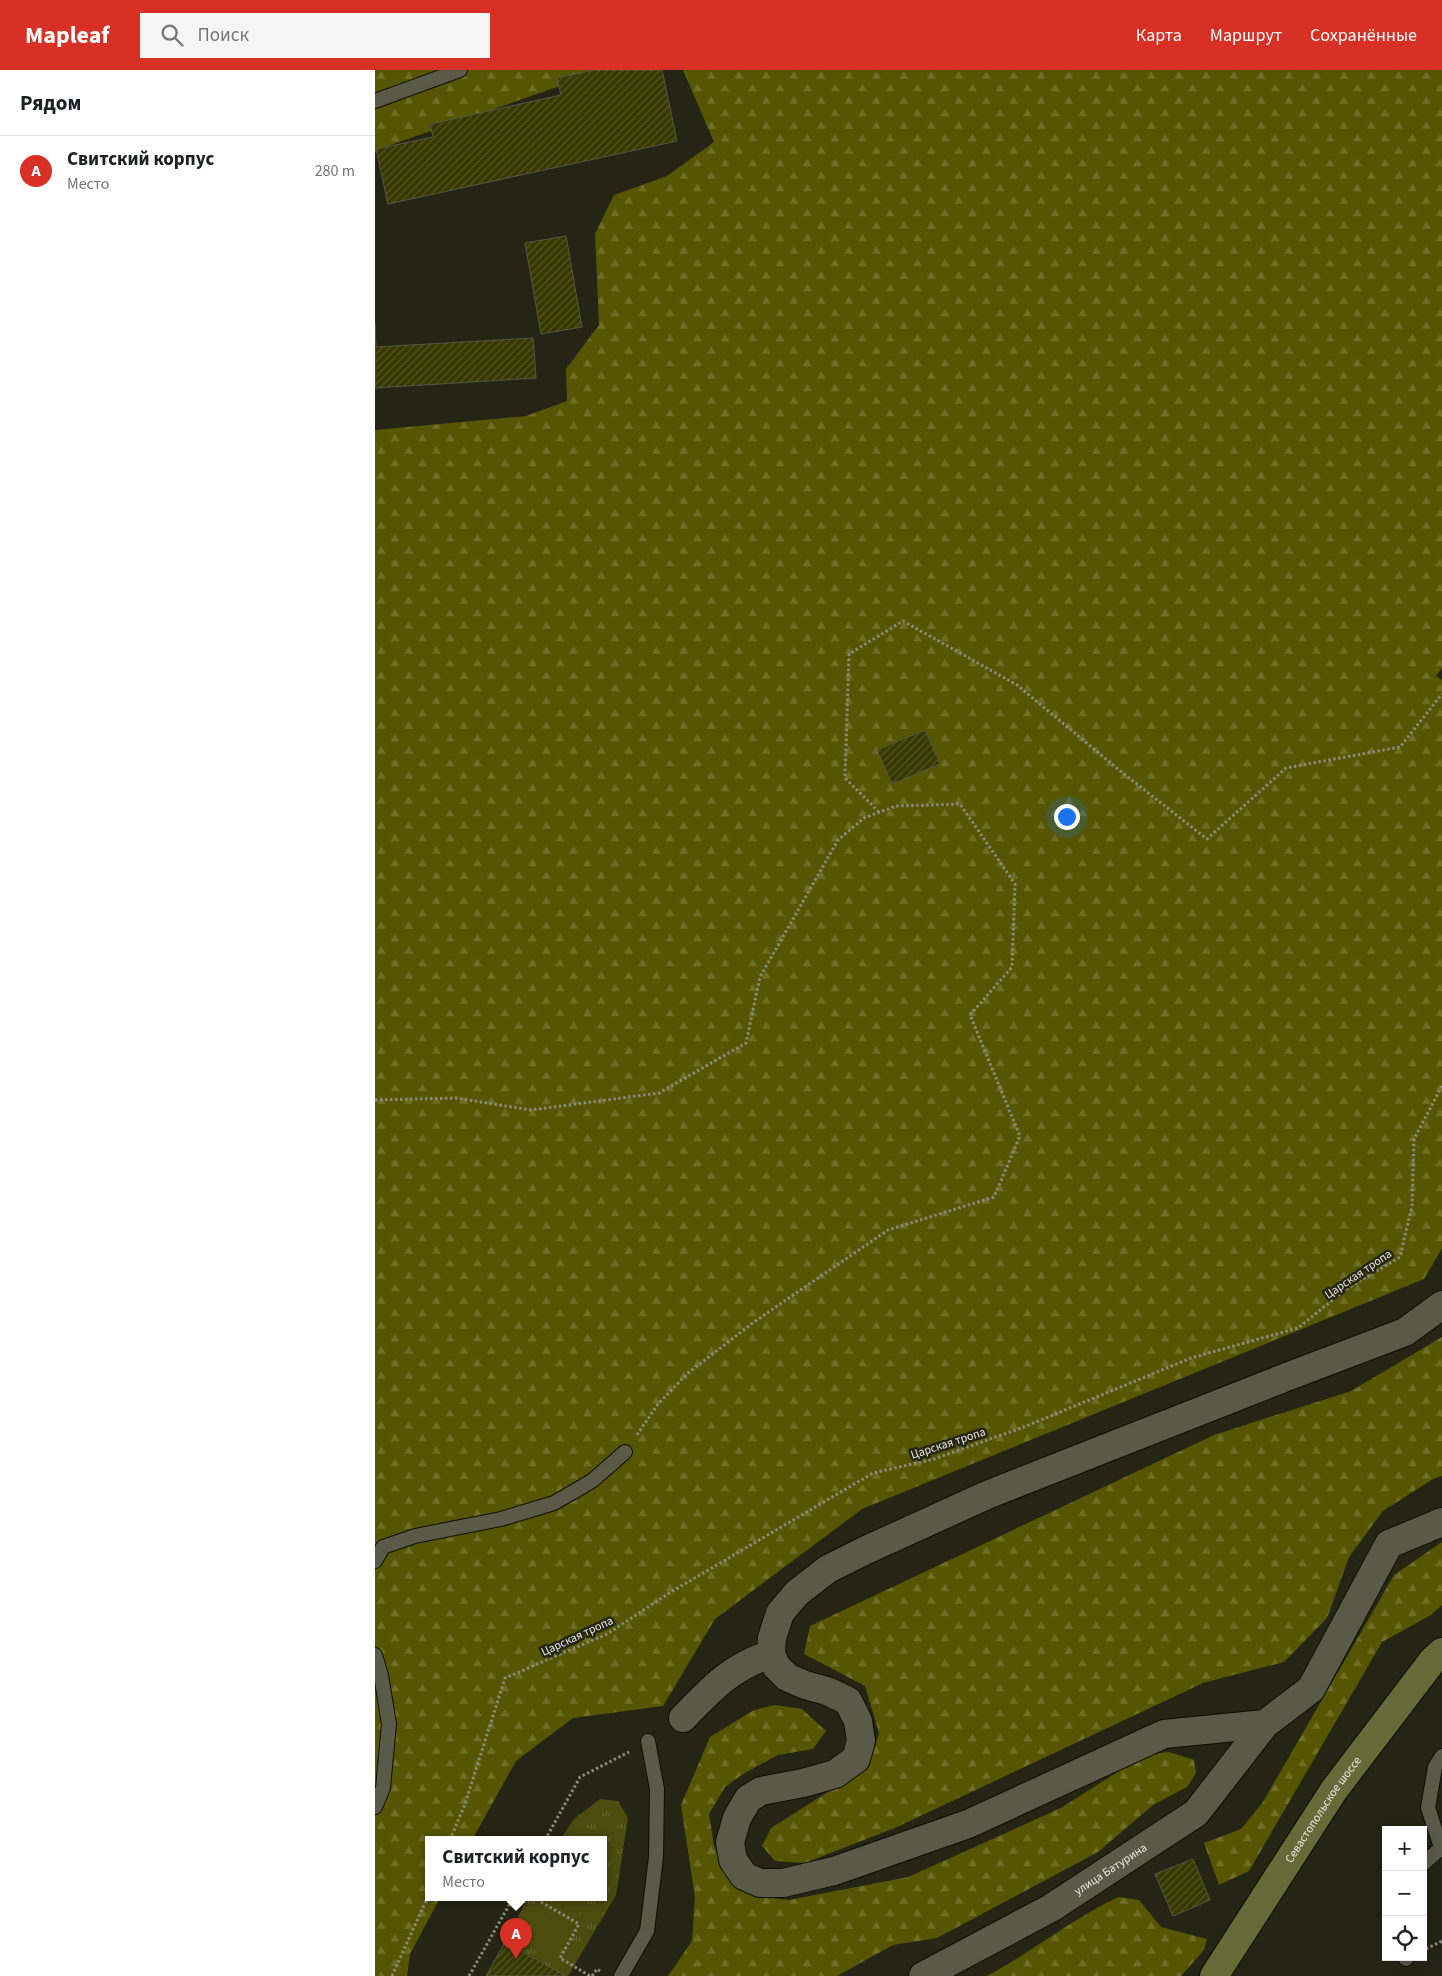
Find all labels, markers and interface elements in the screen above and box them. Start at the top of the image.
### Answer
search box [140,13,490,58]
text: Mapleaf [25,18,110,53]
icon: search [158,21,186,49]
text: Поиск [198,22,249,49]
text: Карта [1136,23,1182,48]
text: Маршрут [1210,23,1282,48]
text: Сохранённые [1310,23,1417,48]
text: Рядом [20,88,81,118]
text: Свитский корпус [67,146,214,173]
text: A [31,160,41,182]
text: 280 m [315,160,355,182]
text: Место [67,173,110,195]
your location [1054,804,1080,830]
street label: Царская тропа [1321,1246,1395,1303]
street label: Царская тропа [909,1423,988,1464]
street label: Царская тропа [538,1612,616,1661]
street label: Севастопольское шоссе [1281,1753,1366,1866]
map controls [1382,1826,1427,1961]
button: + [1382,1826,1427,1871]
popup [425,1836,607,1901]
street label: улица Батурина [1071,1839,1151,1900]
text: Свитский корпус [442,1844,590,1871]
text: Место [442,1871,485,1893]
button: − [1382,1871,1427,1916]
button: locate [1382,1916,1427,1961]
pin: A [500,1918,532,1959]

